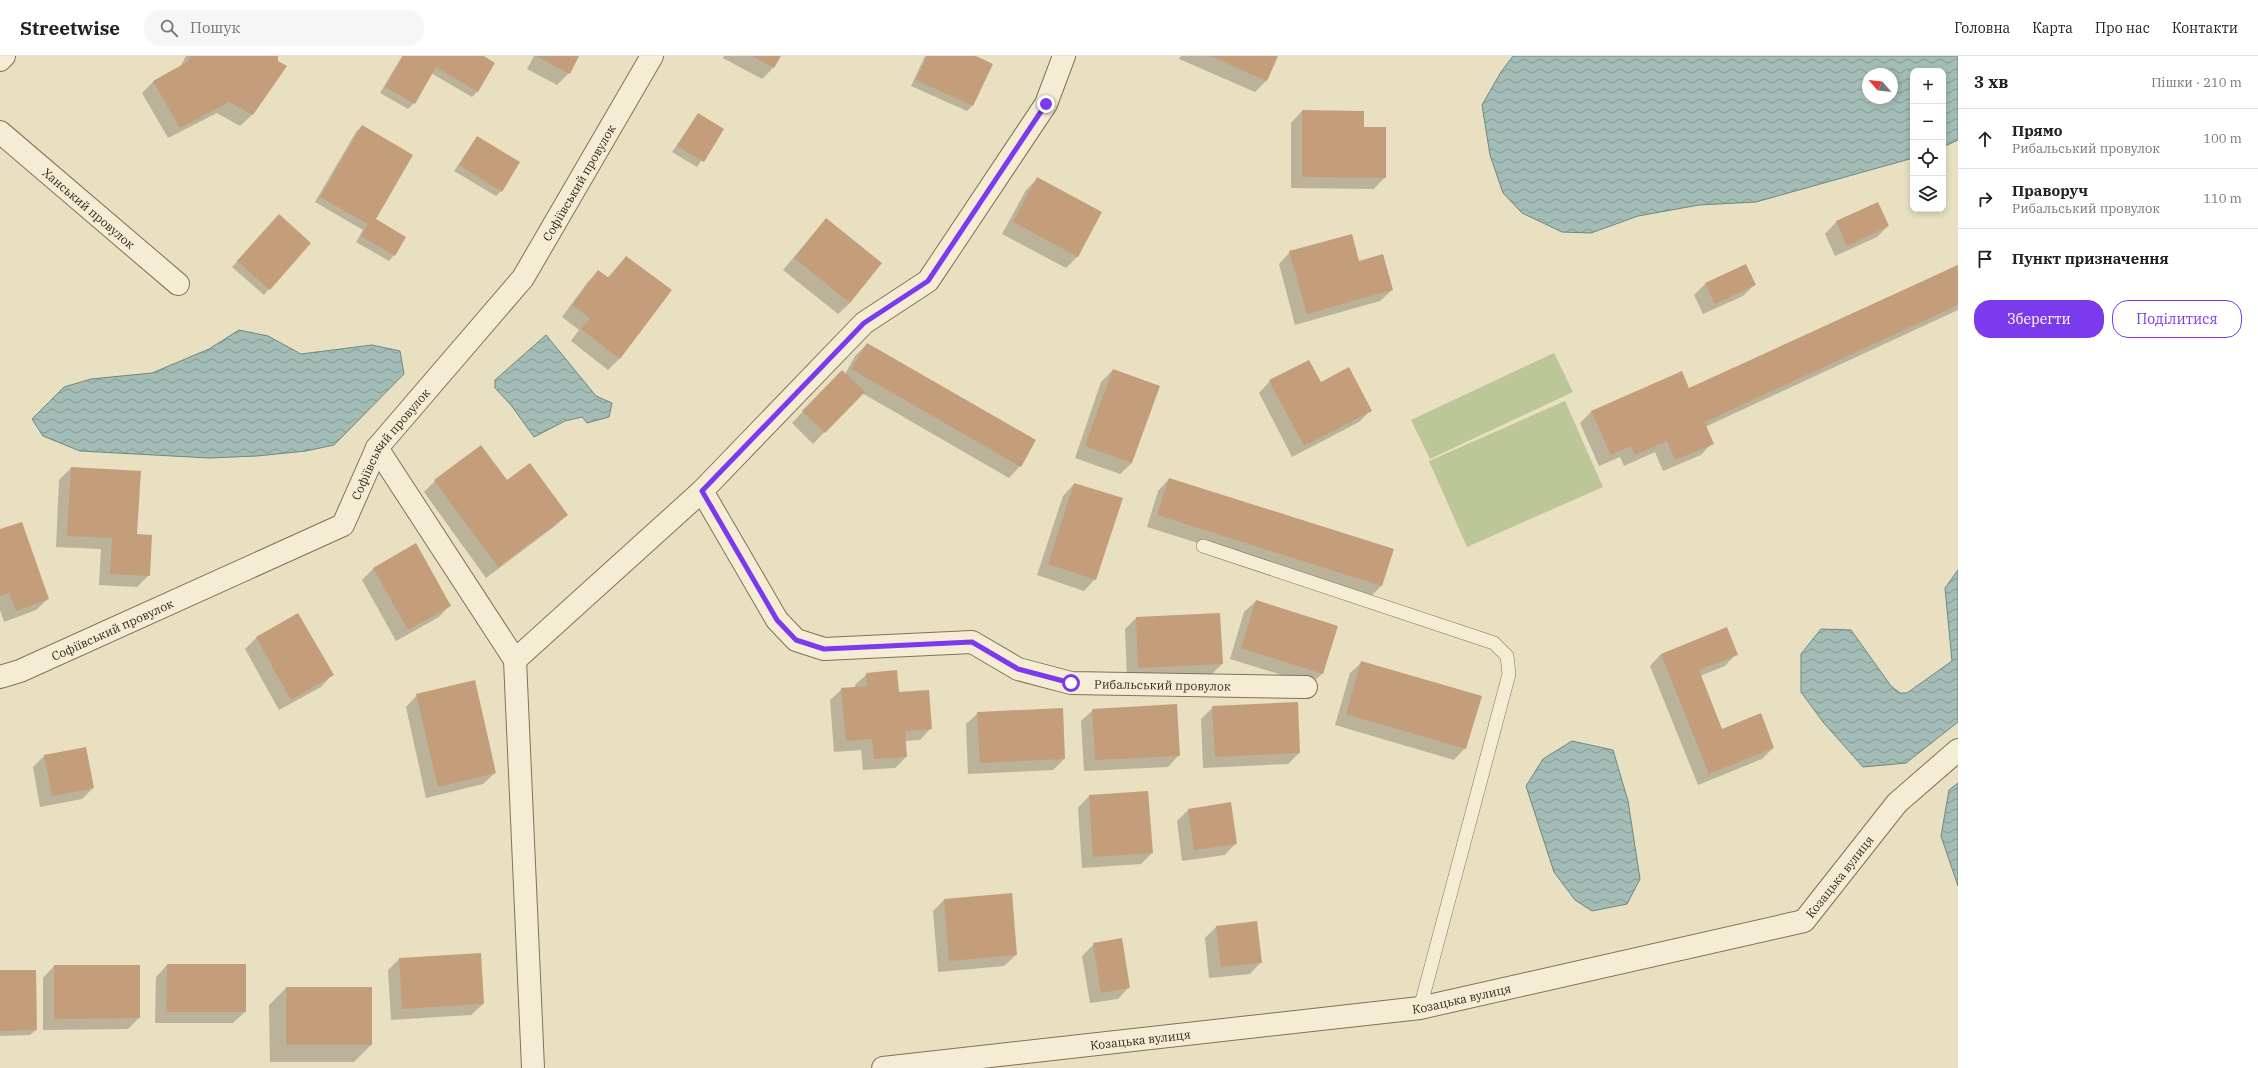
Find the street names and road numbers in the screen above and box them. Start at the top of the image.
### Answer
street label: Софіївський провулок [539,122,618,243]
street label: Ханський провулок [40,164,138,251]
street label: Софіївський провулок [348,385,433,502]
street label: Софіївський провулок [49,595,175,663]
street label: Рибальський провулок [1094,676,1231,693]
street label: Козацька вулиця [1802,832,1876,921]
street label: Козацька вулиця [1411,980,1512,1016]
street label: Козацька вулиця [1089,1026,1191,1052]

